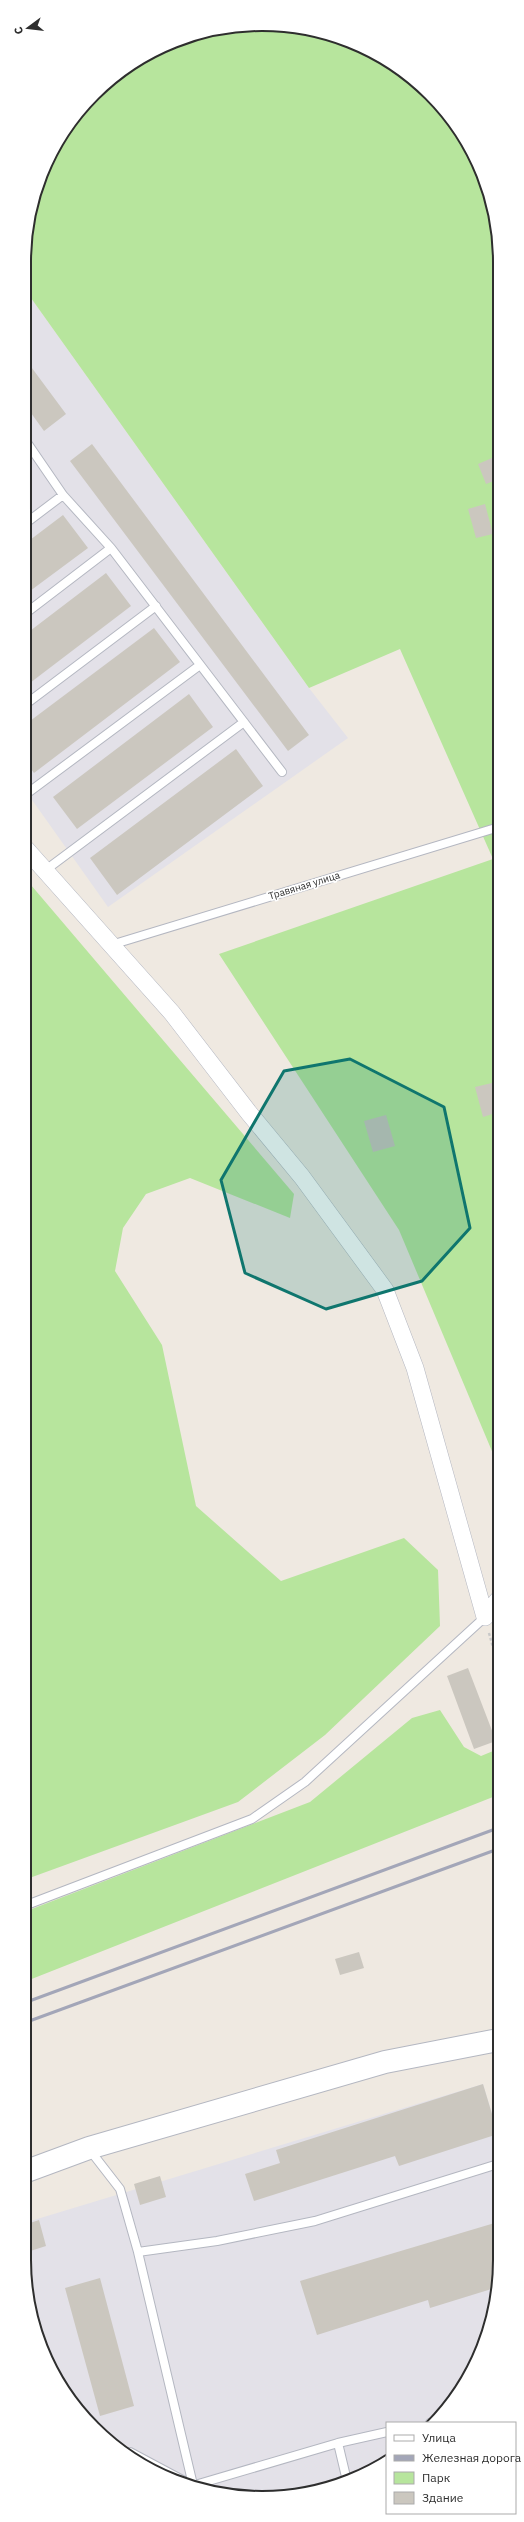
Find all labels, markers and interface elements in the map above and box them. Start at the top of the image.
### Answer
north arrow [8,8,48,48]
text: С [11,25,26,36]
street label: Травяная улица [267,868,342,903]
legend [386,2422,516,2514]
text: Улица [422,2430,456,2445]
text: Железная дорога [422,2450,522,2465]
text: Парк [422,2470,451,2485]
text: Здание [422,2490,464,2505]

